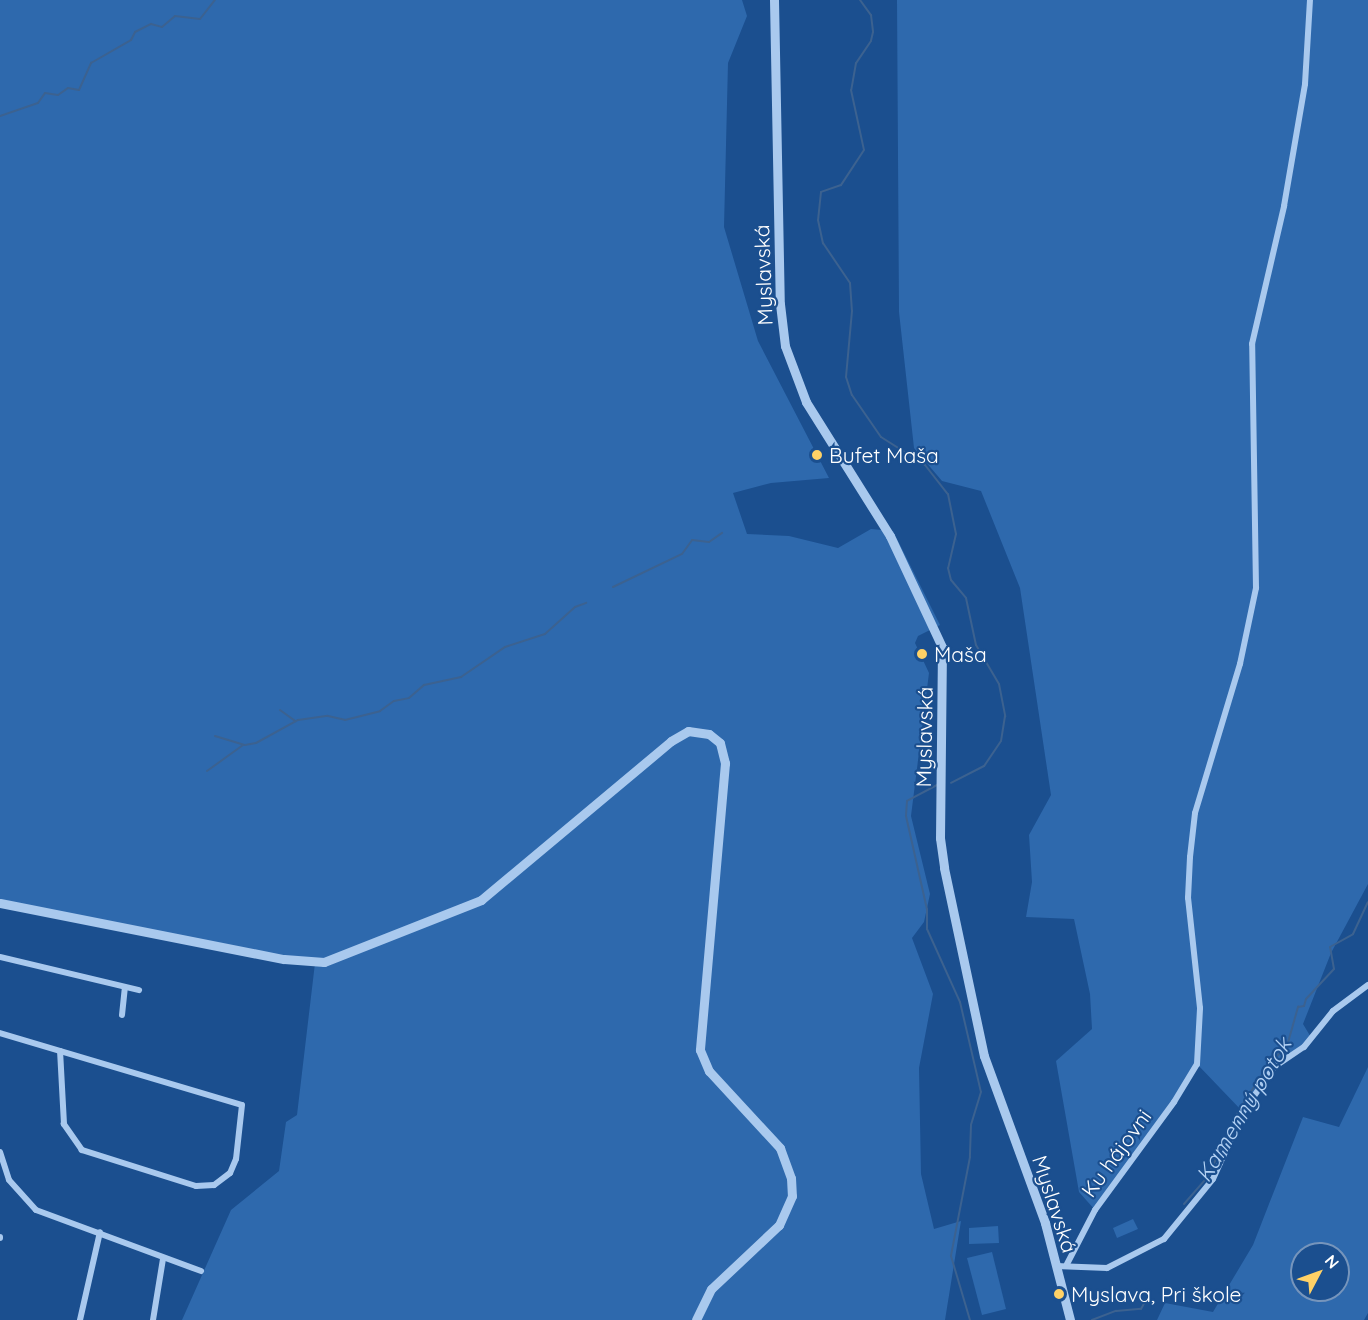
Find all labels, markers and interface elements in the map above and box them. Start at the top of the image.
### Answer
street label: Myslavská [749,224,777,326]
place label: Bufet Maša [829,442,939,468]
marker: Bufet Maša [810,448,824,462]
place label: Maša [934,641,987,667]
marker: Maša [915,647,929,661]
street label: Myslavská [911,686,937,788]
water label: Kamenný potok [1191,1033,1297,1187]
street label: Ku hájovni [1076,1104,1156,1202]
street label: Myslavská [1027,1152,1083,1256]
north arrow [1290,1242,1350,1302]
text: N [1321,1250,1343,1272]
place label: Myslava, Pri škole [1071,1281,1241,1307]
marker: Myslava, Pri škole [1052,1287,1066,1301]

